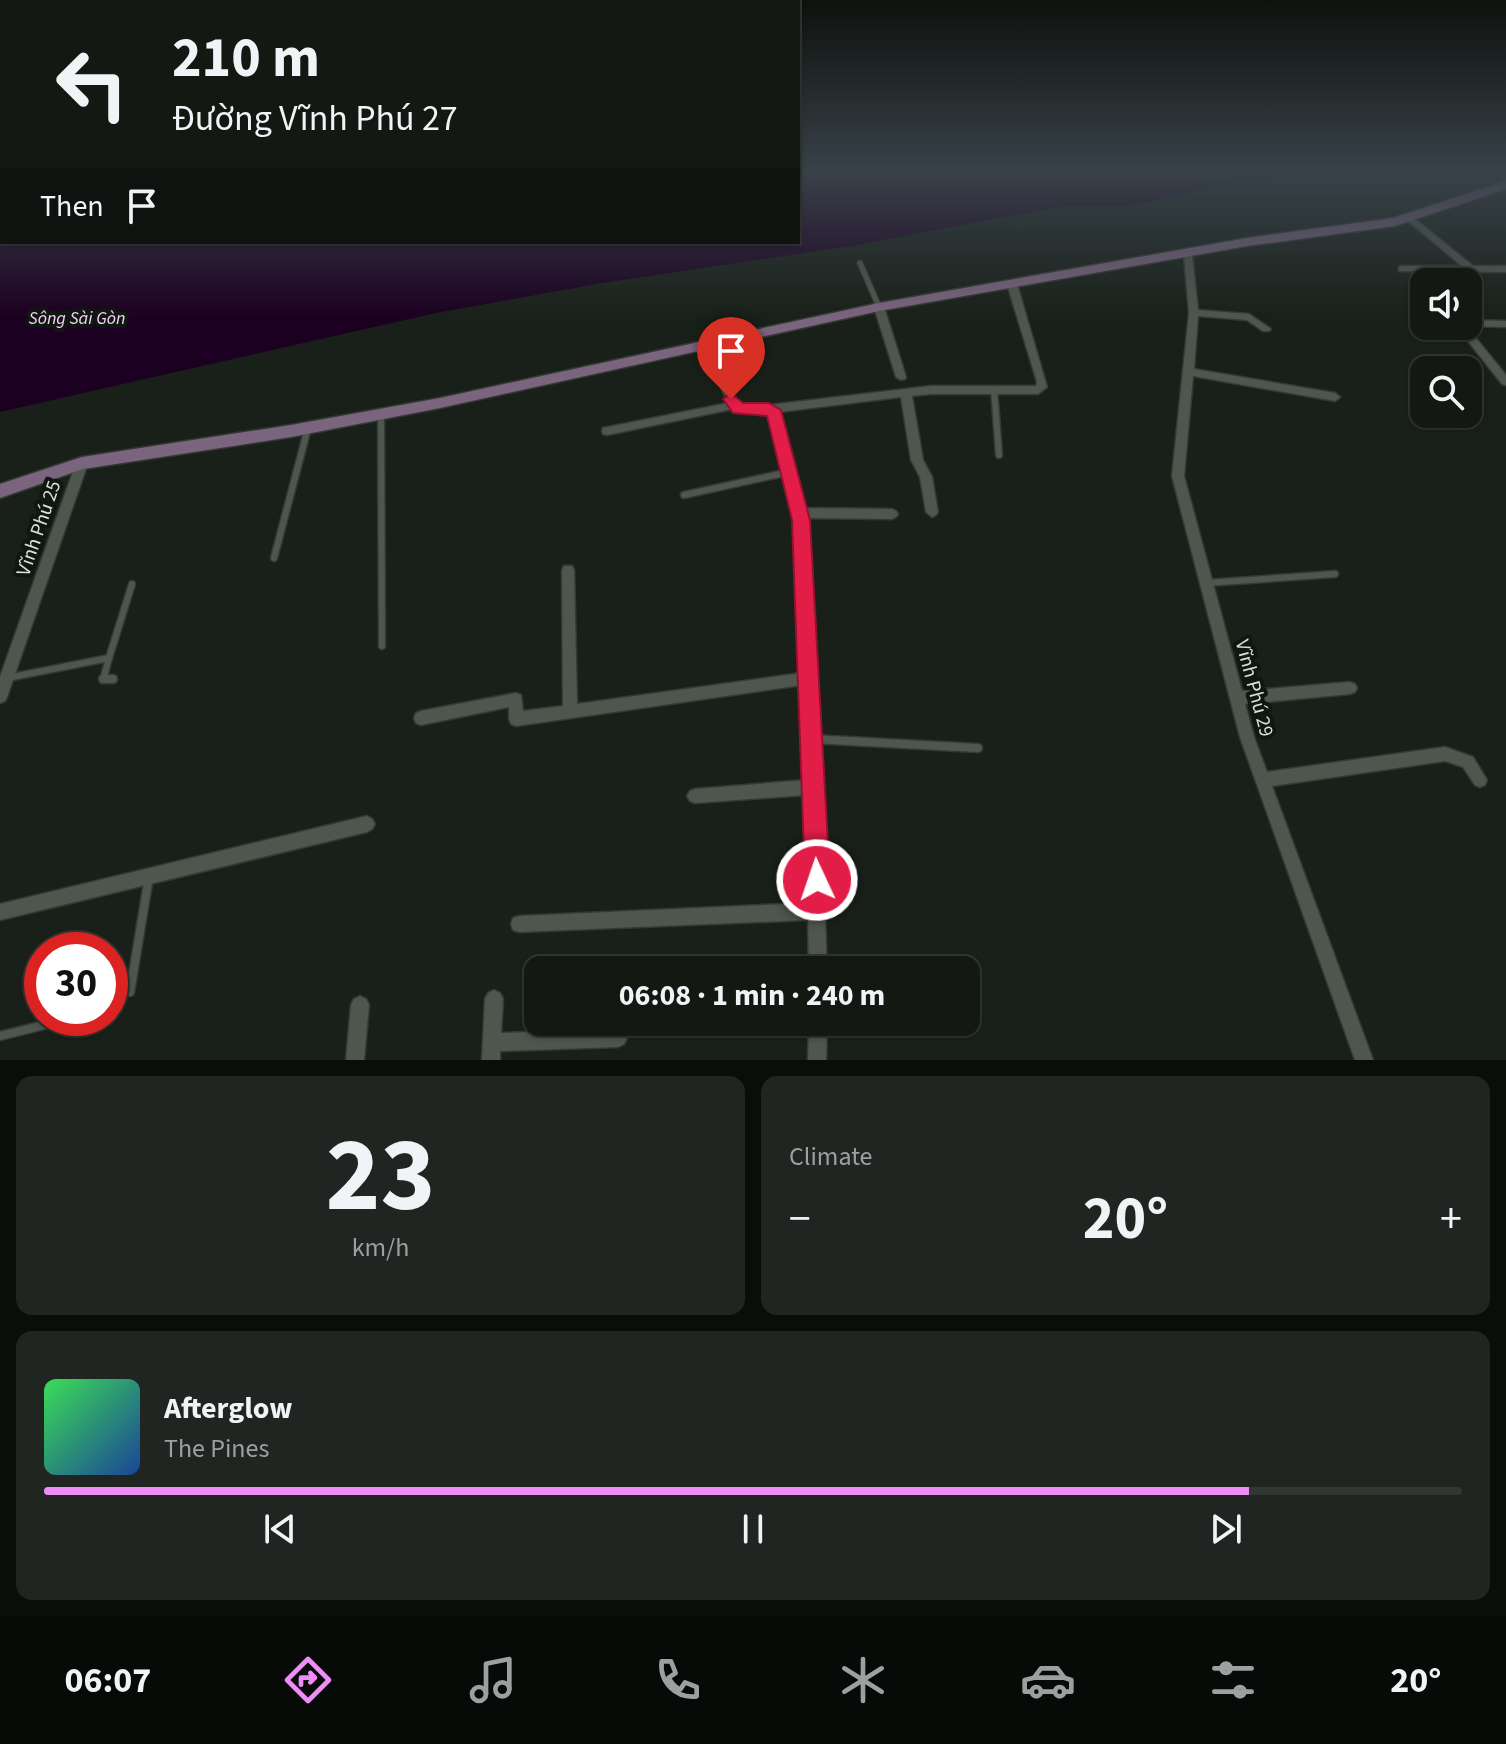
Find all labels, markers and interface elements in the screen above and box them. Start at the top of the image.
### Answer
text: 210 m [172,19,320,98]
icon: left [40,32,144,136]
text: Đường Vĩnh Phú 27 [172,93,458,144]
icon: arrive [120,184,164,228]
text: Then [40,185,104,228]
map controls [1410,268,1482,428]
button: sound [1410,268,1482,340]
water label: Sông Sài Gòn [29,306,125,331]
pin [697,317,765,399]
icon: arrive [709,329,753,373]
button: search [1410,356,1482,428]
street label: Vĩnh Phú 25 [10,477,68,580]
street label: Vĩnh Phú 29 [1228,637,1280,740]
position arrow [775,838,859,922]
speed limit sign: 30 [24,932,128,1036]
text: 06:08 · 1 min · 240 m [619,974,885,1017]
text: 23 [326,1103,435,1251]
text: Climate [789,1138,873,1175]
text: 20° [1083,1177,1168,1262]
text: − [789,1188,811,1251]
text: + [1440,1188,1462,1251]
text: km/h [352,1229,409,1266]
text: Afterglow [164,1387,292,1430]
text: The Pines [164,1430,269,1467]
icon: previous [258,1507,302,1551]
icon: pause [731,1507,775,1551]
icon: next [1204,1507,1248,1551]
icon: directions [280,1652,336,1708]
icon: music [465,1652,521,1708]
icon: phone [650,1652,706,1708]
icon: climate [835,1652,891,1708]
icon: car [1020,1652,1076,1708]
icon: filters [1205,1652,1261,1708]
text: 06:07 [65,1655,151,1706]
text: 20° [1390,1655,1442,1706]

